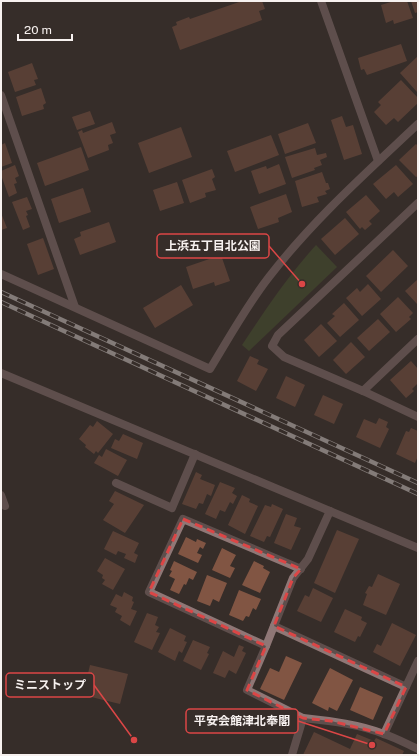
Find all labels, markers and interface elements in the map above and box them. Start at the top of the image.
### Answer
scale bar [18,16,72,42]
text: 20 m [24,23,52,37]
callout: 上浜五丁目北公園 [157,234,269,258]
text: 上浜五丁目北公園 [165,239,261,253]
callout: ミニストップ [6,673,94,697]
text: ミニストップ [14,678,86,692]
callout: 平安会館津北奉閣 [186,709,298,733]
text: 平安会館津北奉閣 [194,714,290,728]

